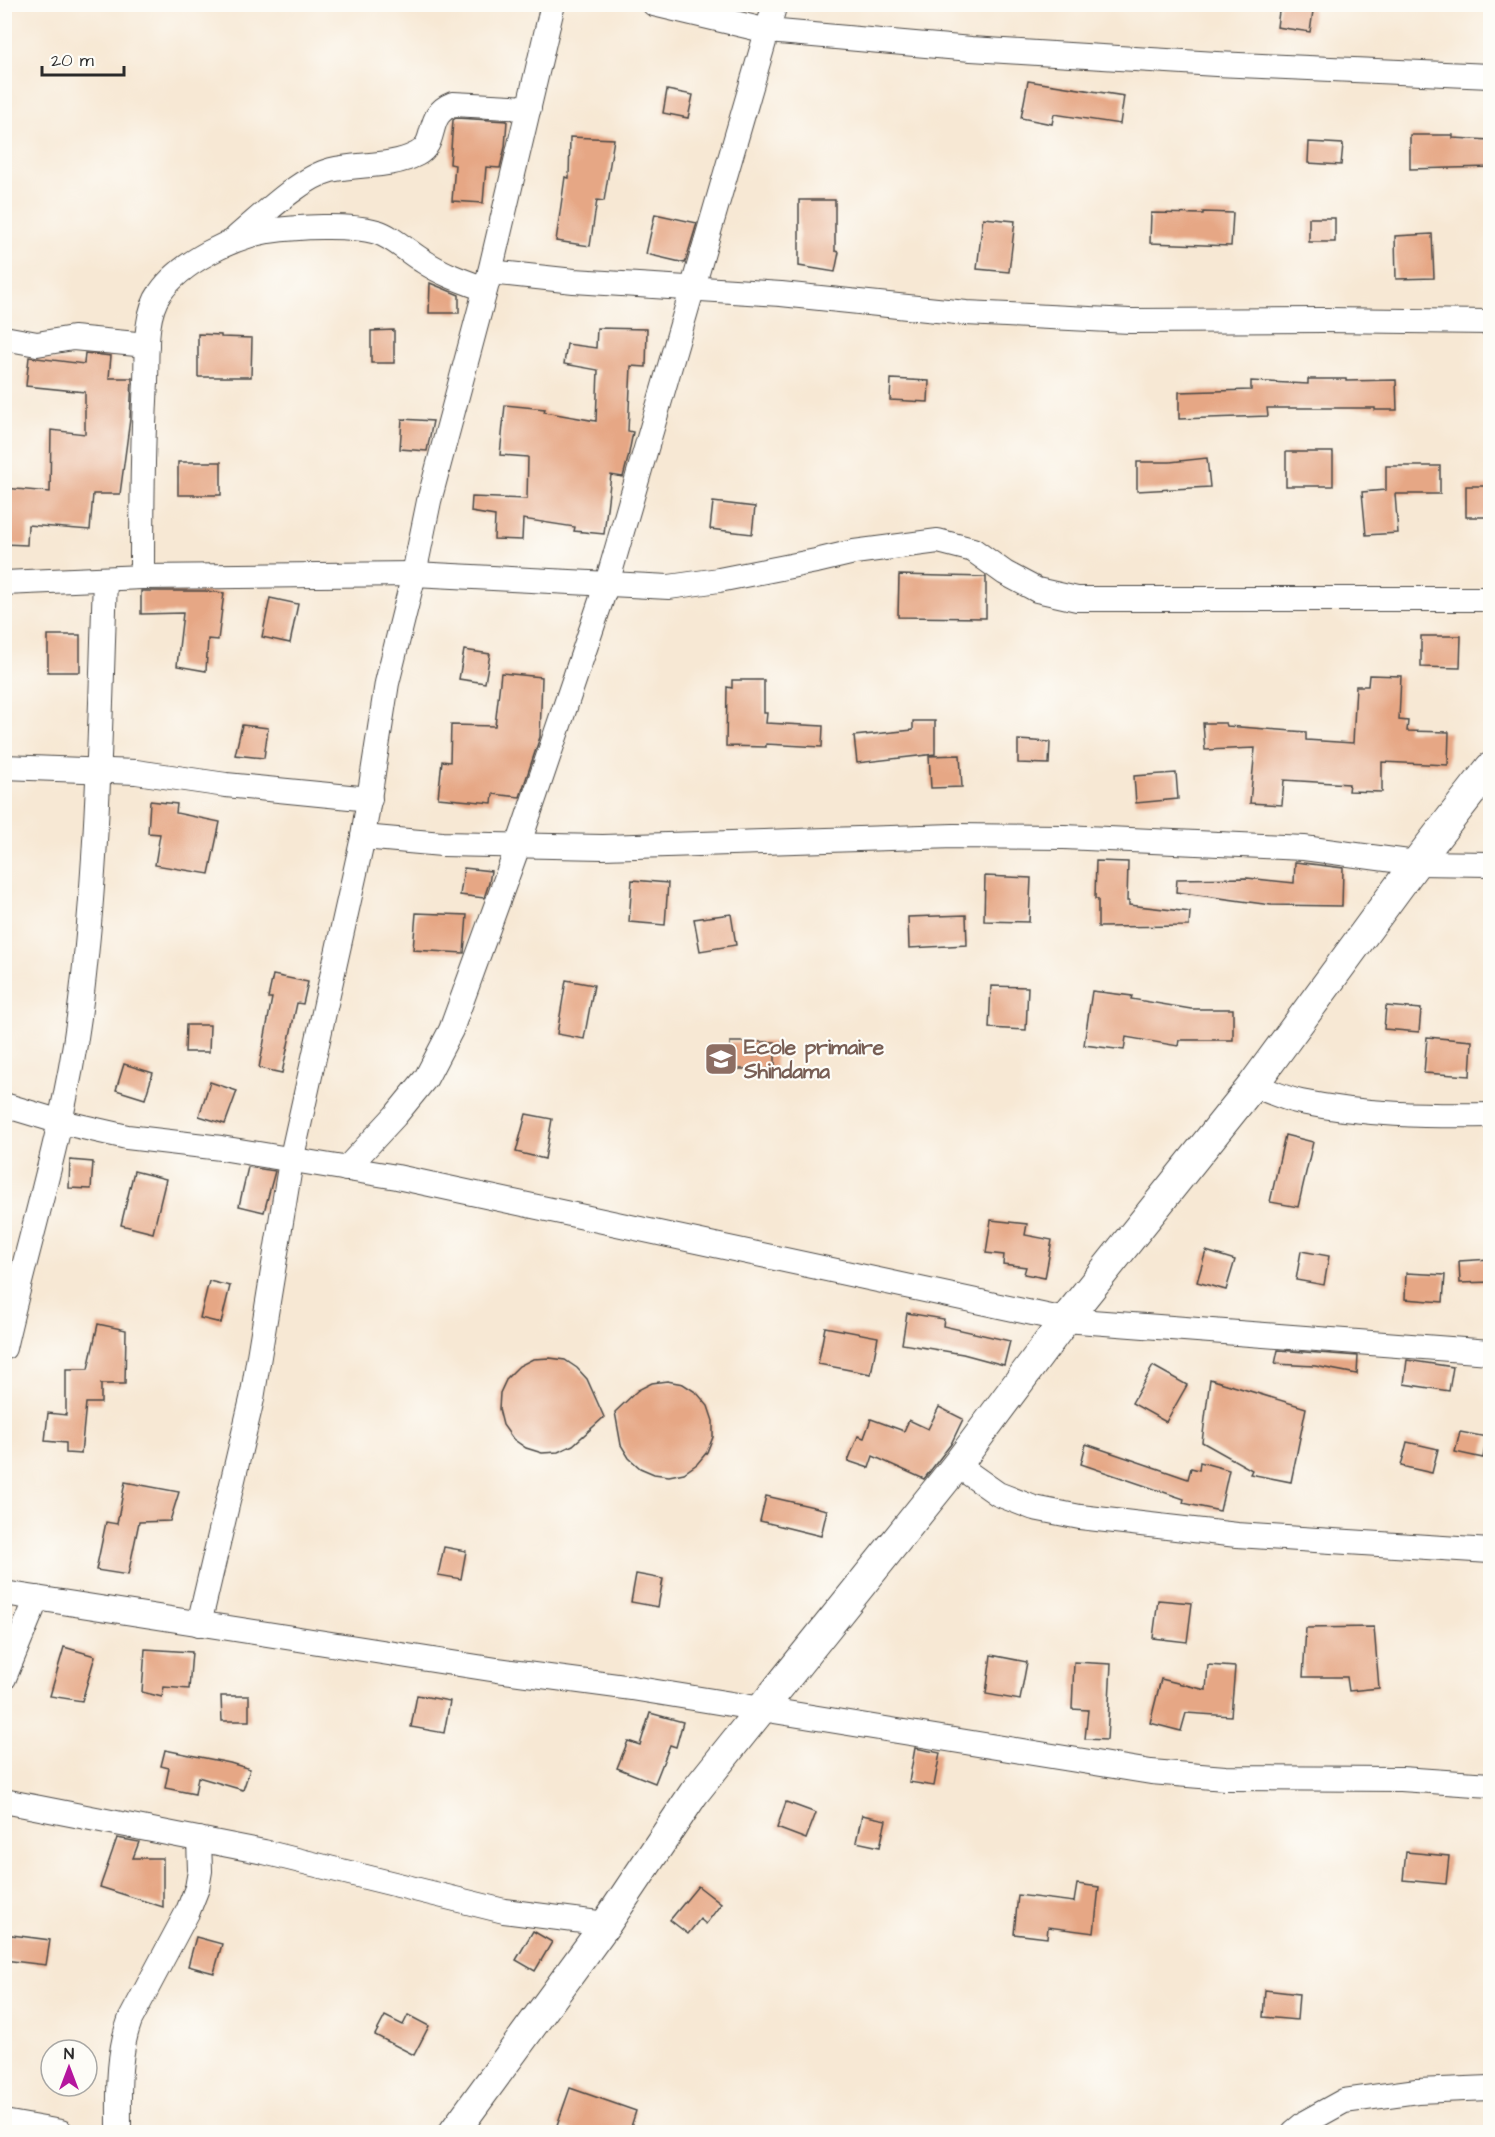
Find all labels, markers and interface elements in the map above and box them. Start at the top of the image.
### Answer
scale bar [42,39,124,77]
text: 20 m [51,48,94,73]
place label: Ecole primaire Shindama [743,1033,885,1086]
school or university icon: Ecole primaire Shindama [703,1041,739,1077]
north arrow [39,2038,99,2098]
text: N [64,2043,74,2065]

